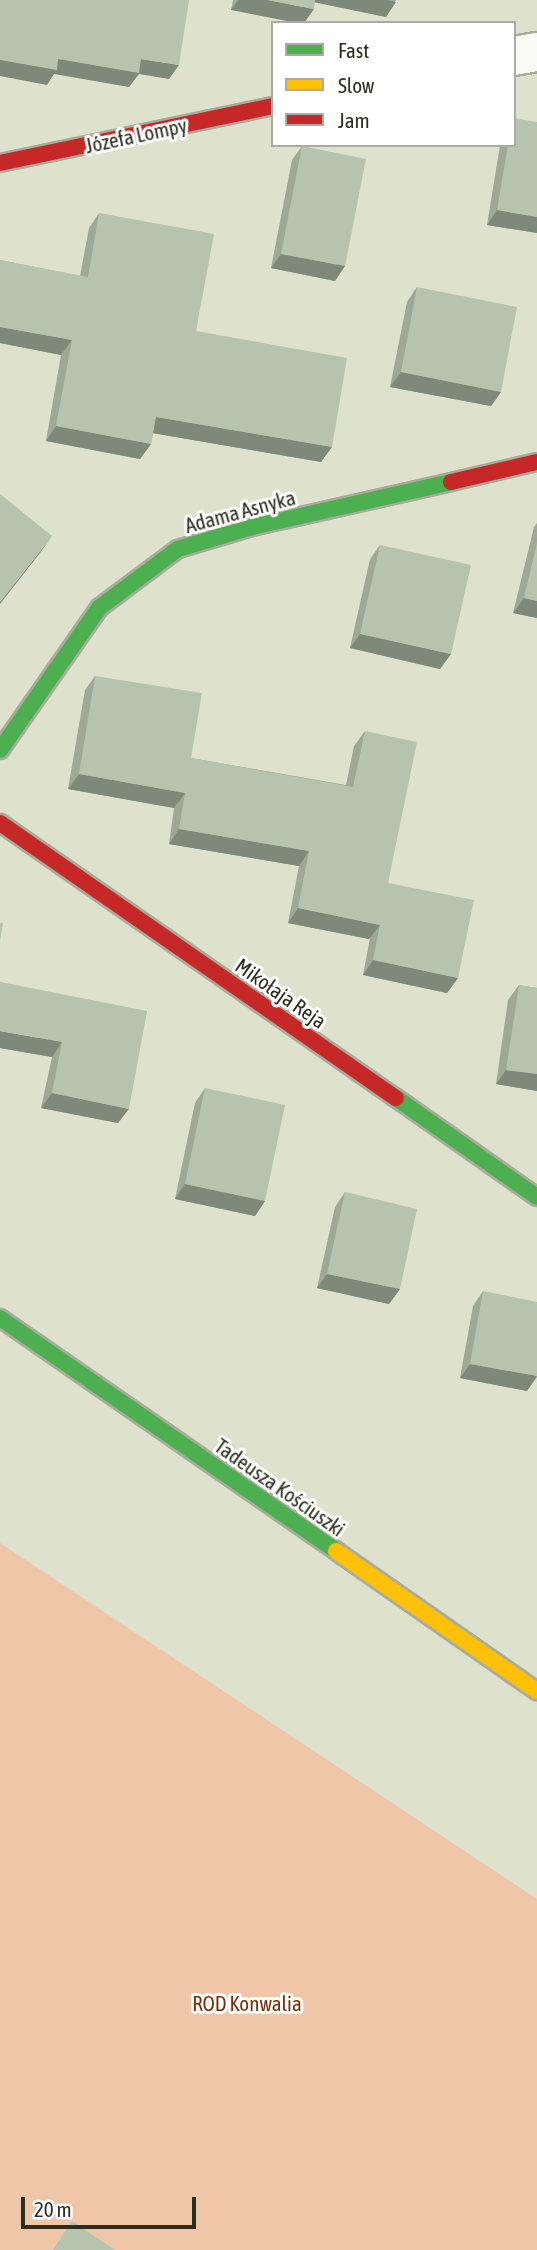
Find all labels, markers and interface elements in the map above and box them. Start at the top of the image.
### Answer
legend [271,21,516,147]
text: Fast [338,38,369,62]
text: Slow [338,73,374,97]
text: Jam [338,108,370,132]
street label: Józefa Lompy [83,112,189,158]
street label: Adama Asnyka [182,484,298,538]
street label: Mikołaja Reja [231,953,331,1033]
street label: Tadeusza Kościuszki [210,1433,350,1541]
park label: ROD Konwalia [192,1990,302,2016]
scale bar [24,2184,200,2228]
text: 20 m [34,2197,72,2221]

